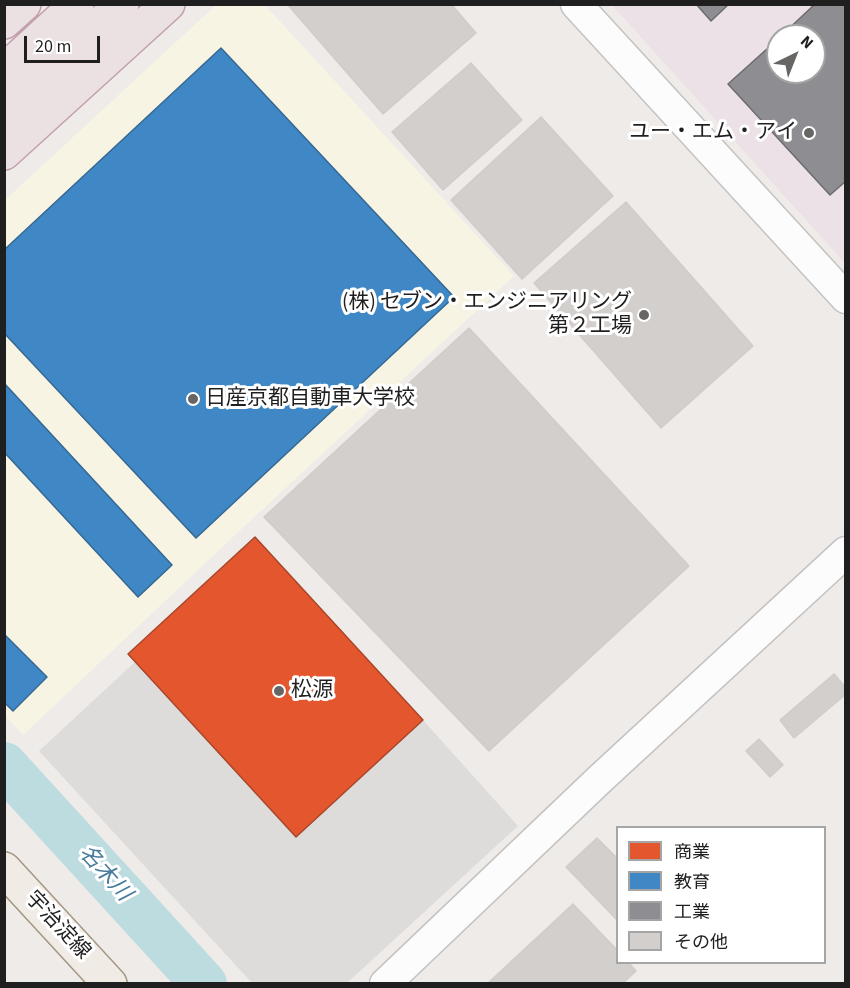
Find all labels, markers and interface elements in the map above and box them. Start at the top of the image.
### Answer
scale bar [27,24,104,62]
north arrow [766,24,826,84]
text: N [796,31,818,54]
text: 20 m [35,34,71,59]
place label: ユー・エム・アイ [629,120,797,146]
marker: ユー・エム・アイ [802,126,816,140]
place label: (株) セブン・エンジニアリング 第２工場 [342,290,632,340]
marker: (株) セブン・エンジニアリング 第２工場 [637,308,651,322]
place label: 日産京都自動車大学校 [205,386,415,412]
marker: 日産京都自動車大学校 [186,392,200,406]
place label: 松源 [291,678,333,704]
marker: 松源 [272,684,286,698]
legend [616,826,826,964]
text: 商業 [674,840,710,865]
water label: 名木川 [72,841,136,907]
text: 教育 [674,870,710,895]
street label: 宇治淀線 [19,887,95,965]
text: 工業 [674,900,710,925]
text: その他 [674,930,728,955]

